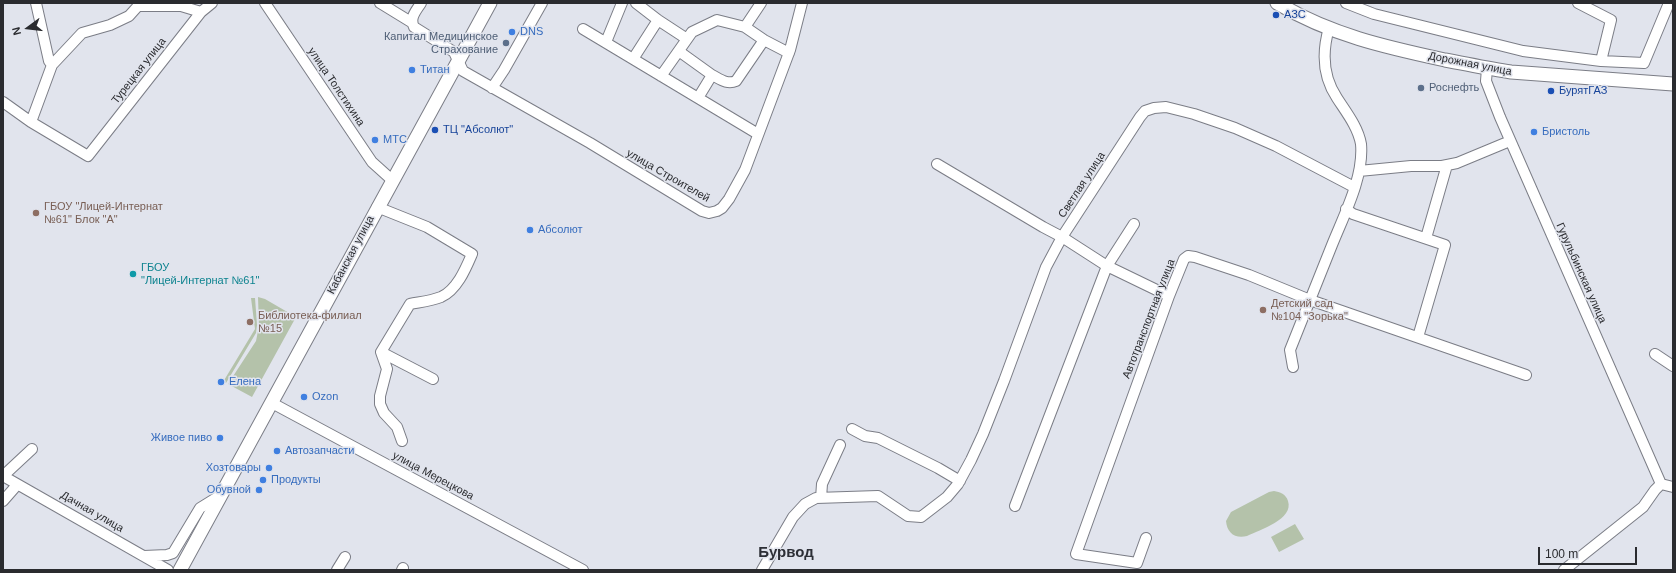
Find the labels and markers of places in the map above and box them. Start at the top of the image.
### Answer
place label: АЗС [1284,8,1306,22]
marker: АЗС [1271,10,1281,20]
place label: DNS [520,25,543,39]
marker: DNS [507,27,517,37]
place label: Капитал Медицинское Страхование [384,30,498,56]
marker: Капитал Медицинское Страхование [501,38,511,48]
place label: Титан [420,63,449,77]
marker: Титан [407,65,417,75]
place label: Роснефть [1429,81,1479,95]
marker: Роснефть [1416,83,1426,93]
place label: БурятГАЗ [1559,84,1607,98]
marker: БурятГАЗ [1546,86,1556,96]
place label: ТЦ "Абсолют" [443,123,513,137]
marker: ТЦ "Абсолют" [430,125,440,135]
place label: Бристоль [1542,125,1590,139]
marker: Бристоль [1529,127,1539,137]
place label: МТС [383,133,407,147]
marker: МТС [370,135,380,145]
place label: ГБОУ "Лицей-Интернат №61" Блок "А" [44,200,163,226]
marker: ГБОУ "Лицей-Интернат №61" Блок "А" [31,208,41,218]
place label: Абсолют [538,223,582,237]
marker: Абсолют [525,225,535,235]
place label: ГБОУ "Лицей-Интернат №61" [141,261,259,287]
marker: ГБОУ "Лицей-Интернат №61" [128,269,138,279]
place label: Детский сад №104 "Зорька" [1271,297,1348,323]
marker: Детский сад №104 "Зорька" [1258,305,1268,315]
place label: Библиотека-филиал №15 [258,309,362,335]
marker: Библиотека-филиал №15 [245,317,255,327]
place label: Елена [229,375,261,389]
marker: Елена [216,377,226,387]
place label: Ozon [312,390,338,404]
marker: Ozon [299,392,309,402]
place label: Живое пиво [151,431,212,445]
marker: Живое пиво [215,433,225,443]
place label: Автозапчасти [285,444,354,458]
marker: Автозапчасти [272,446,282,456]
place label: Хозтовары [206,461,261,475]
marker: Хозтовары [264,463,274,473]
place label: Продукты [271,473,321,487]
marker: Продукты [258,475,268,485]
place label: Обувной [207,483,251,497]
marker: Обувной [254,485,264,495]

